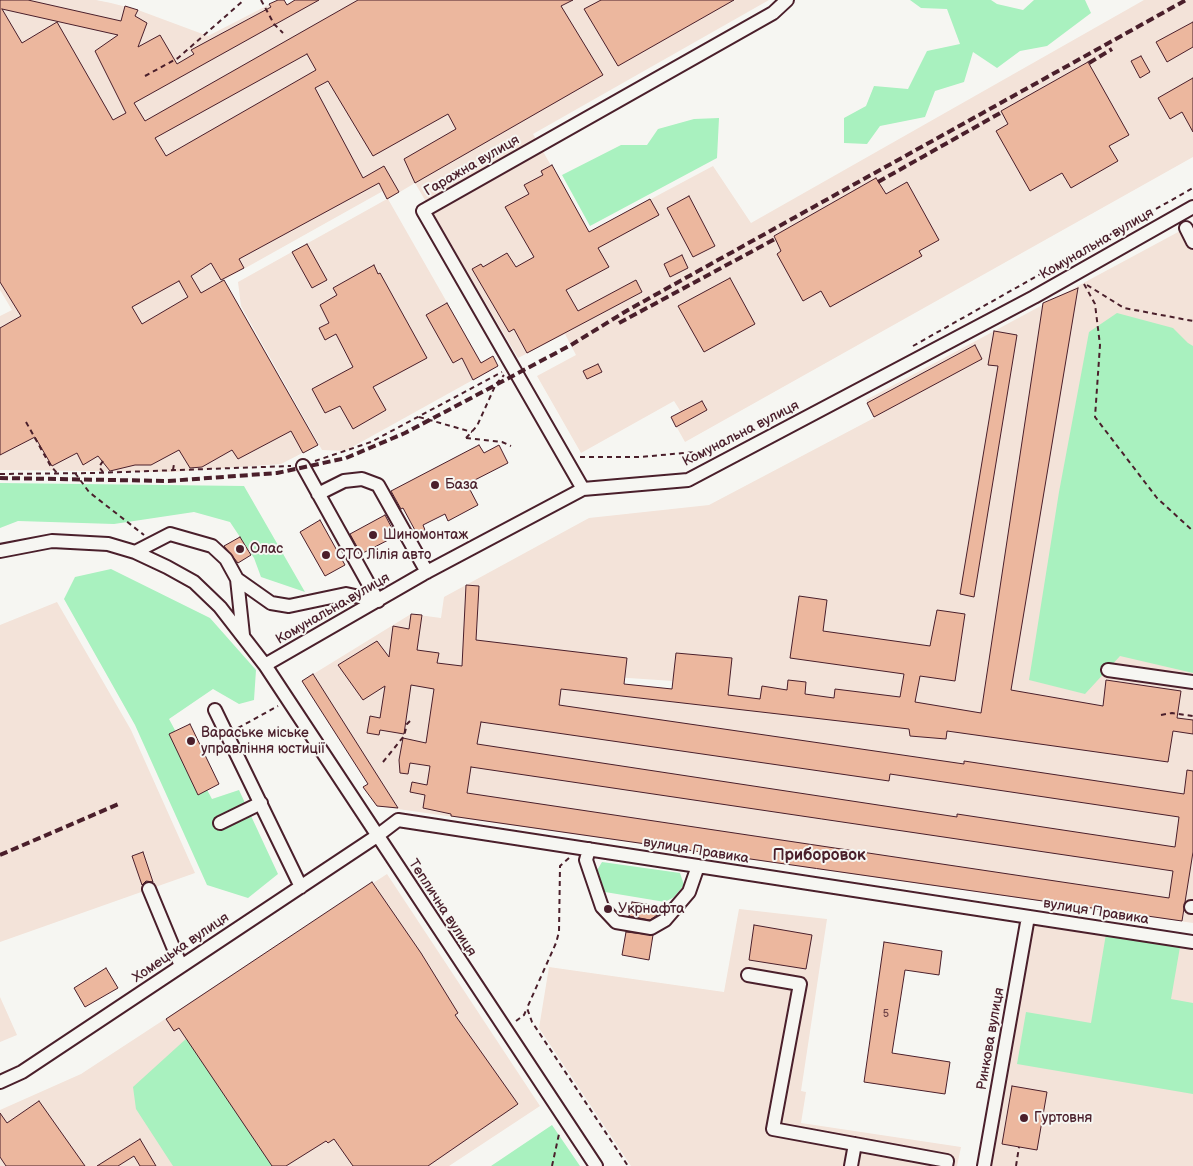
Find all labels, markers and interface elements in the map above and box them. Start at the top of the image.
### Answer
street label: Гаражна вулиця [421,132,523,200]
street label: Комунальна вулиця [1037,205,1157,283]
street label: Комунальна вулиця [680,397,802,471]
place label: База [445,477,478,493]
marker: База [429,479,441,491]
place label: Шиномонтаж [383,527,468,543]
marker: Шиномонтаж [367,529,379,541]
place label: Олас [250,541,283,557]
marker: Олас [234,543,246,555]
place label: СТО Лілія авто [336,547,431,563]
marker: СТО Лілія авто [320,549,332,561]
street label: Комунальна вулиця [273,570,393,648]
place label: Вараське міське управління юстиції [201,725,324,758]
marker: Вараське міське управління юстиції [185,735,197,747]
street label: вулиця Правика [642,834,750,868]
district label: Приборовок [772,846,866,866]
street label: Теплична вулиця [404,856,480,960]
street label: вулиця Правика [1042,895,1150,929]
place label: Укрнафта [618,901,685,917]
marker: Укрнафта [602,903,614,915]
street label: Хомецька вулиця [130,909,232,987]
street label: Ринкова вулиця [974,986,1008,1092]
house number: 5 [883,1007,889,1021]
place label: Гуртовня [1034,1110,1092,1126]
marker: Гуртовня [1018,1112,1030,1124]

